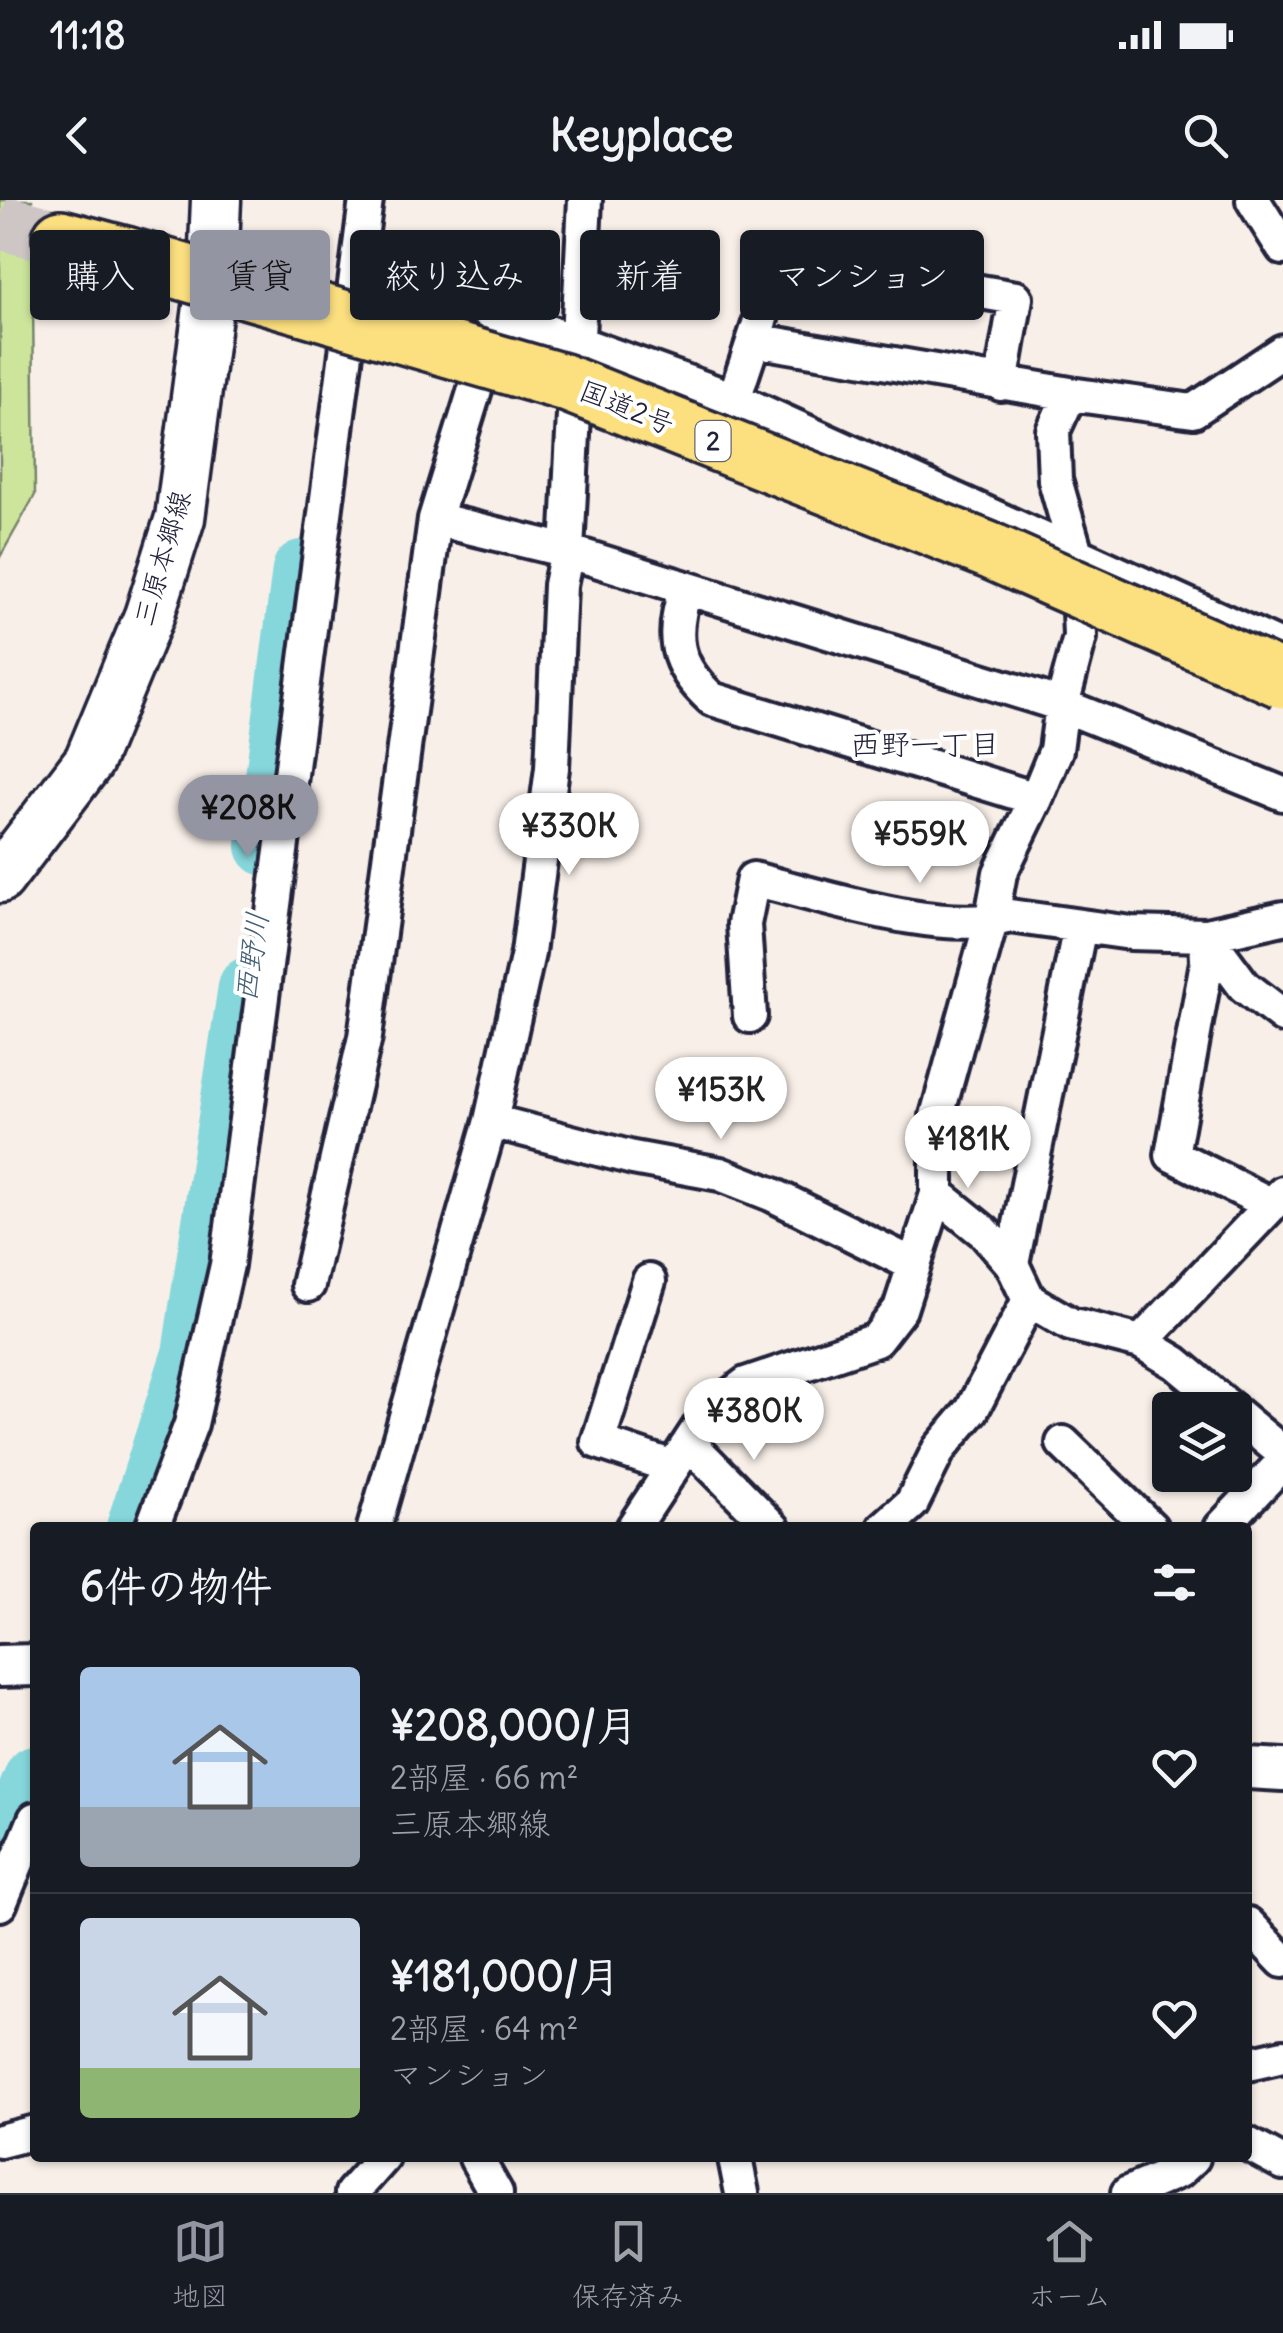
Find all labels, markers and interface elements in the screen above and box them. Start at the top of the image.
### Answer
text: 11:18 [50,12,126,59]
text: Keyplace [549,107,734,163]
icon: back [50,108,105,163]
icon: search [1178,108,1233,163]
chip: 購入 [30,230,170,320]
chip: 賃貸 [190,230,330,320]
chip: 絞り込み [350,230,560,320]
chip: 新着 [580,230,720,320]
chip: マンション [740,230,984,320]
street label: 国道2号 [574,372,680,442]
road number: 2 [696,421,730,461]
street label: 三原本郷線 [125,486,199,630]
district label: 西野一丁目 [850,725,1000,763]
pin: ¥208K [178,775,318,860]
text: ¥208K [200,787,296,828]
pin: ¥330K [499,793,639,878]
pin: ¥559K [850,801,990,886]
text: ¥330K [521,805,617,846]
text: ¥559K [873,813,967,854]
water label: 西野川 [226,910,276,1004]
pin: ¥153K [651,1057,791,1142]
text: ¥153K [677,1069,765,1110]
pin: ¥181K [898,1106,1038,1191]
text: ¥181K [927,1118,1009,1159]
pin: ¥380K [684,1378,824,1463]
text: ¥380K [706,1390,802,1431]
map controls [1152,1392,1252,1492]
button: layers [1152,1392,1252,1492]
icon: filters [1147,1555,1202,1610]
text: 6件の物件 [80,1560,272,1612]
text: ¥208,000/月 [390,1699,638,1751]
icon: home [160,1707,280,1827]
icon: heart [1147,1740,1202,1795]
text: 2部屋 · 66 m² [390,1757,578,1798]
text: 三原本郷線 [390,1803,550,1844]
text: ¥181,000/月 [390,1950,621,2002]
icon: home [160,1958,280,2078]
icon: heart [1147,1991,1202,2046]
text: 2部屋 · 64 m² [390,2008,578,2049]
text: マンション [390,2054,549,2095]
tab: 地図 [172,2214,228,2314]
tab: 保存済み [572,2214,684,2314]
tab: ホーム [1028,2214,1111,2314]

